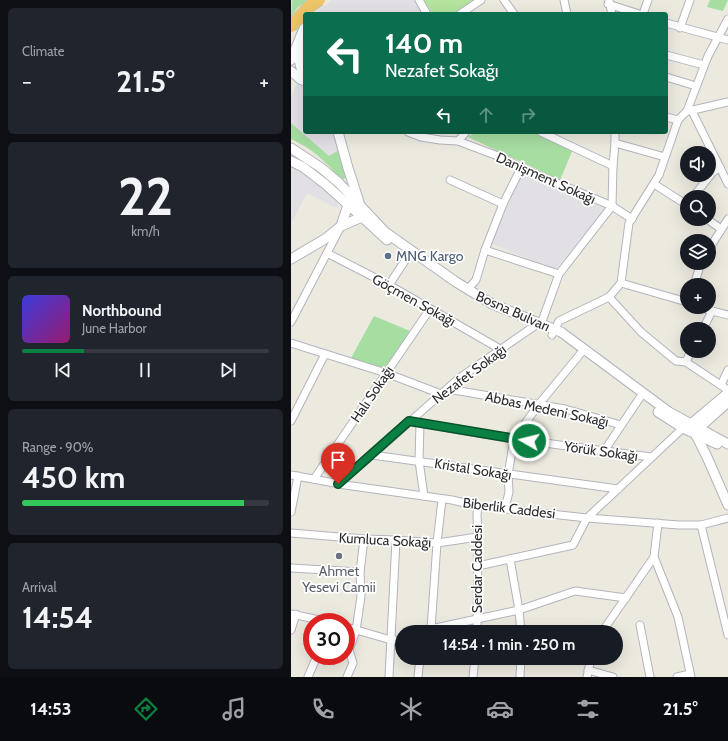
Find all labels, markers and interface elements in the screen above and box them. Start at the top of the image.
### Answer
text: 140 m [385,26,463,60]
icon: left [319,28,371,80]
text: Climate [22,43,64,59]
text: Nezafet Sokağı [385,60,499,82]
text: 21.5° [116,63,175,100]
text: − [22,68,32,95]
text: + [259,68,269,95]
icon: left [433,104,455,126]
icon: ahead [475,104,497,126]
icon: right [517,104,539,126]
map controls [680,146,716,358]
button: sound [680,146,716,182]
street label: Danişment Sokağı [493,148,599,208]
text: 22 [118,165,173,228]
button: search [680,190,716,226]
text: km/h [131,223,160,239]
button: layers [680,234,716,270]
place label: MNG Kargo [396,247,464,265]
marker: MNG Kargo [383,251,393,261]
street label: Göçmen Sokağı [369,270,459,330]
button: + [680,278,716,314]
street label: Bosna Bulvarı [473,287,553,335]
text: Northbound [82,302,162,320]
text: June Harbor [82,320,147,336]
button: − [680,322,716,358]
street label: Nezafet Sokağı [428,340,510,408]
icon: previous [52,359,74,381]
icon: pause [134,359,156,381]
icon: next [217,359,239,381]
street label: Halı Sokağı [346,362,398,426]
street label: Abbas Medeni Sokağı [484,387,610,431]
position arrow [508,420,550,462]
street label: Yörük Sokağı [562,437,639,465]
text: Range · 90% [22,439,94,455]
pin [321,443,355,484]
icon: arrive [327,449,349,471]
street label: Kristal Sokağı [433,454,513,484]
text: 450 km [22,459,125,496]
street label: Biberlik Caddesi [462,493,556,523]
street label: Serdar Caddesi [468,525,486,613]
street label: Kumluca Sokağı [338,529,432,551]
marker: Ahmet Yesevi Camii [334,551,344,561]
place label: Ahmet Yesevi Camii [301,562,376,596]
text: Arrival [22,579,57,595]
text: 14:54 [22,599,93,636]
speed limit sign: 30 [303,613,355,665]
text: 14:54 · 1 min · 250 m [443,636,575,654]
icon: directions [132,695,160,723]
icon: music [220,695,248,723]
icon: phone [309,695,337,723]
icon: climate [397,695,425,723]
icon: car [486,695,514,723]
icon: filters [574,695,602,723]
text: 14:53 [30,698,71,720]
text: 21.5° [663,698,698,720]

